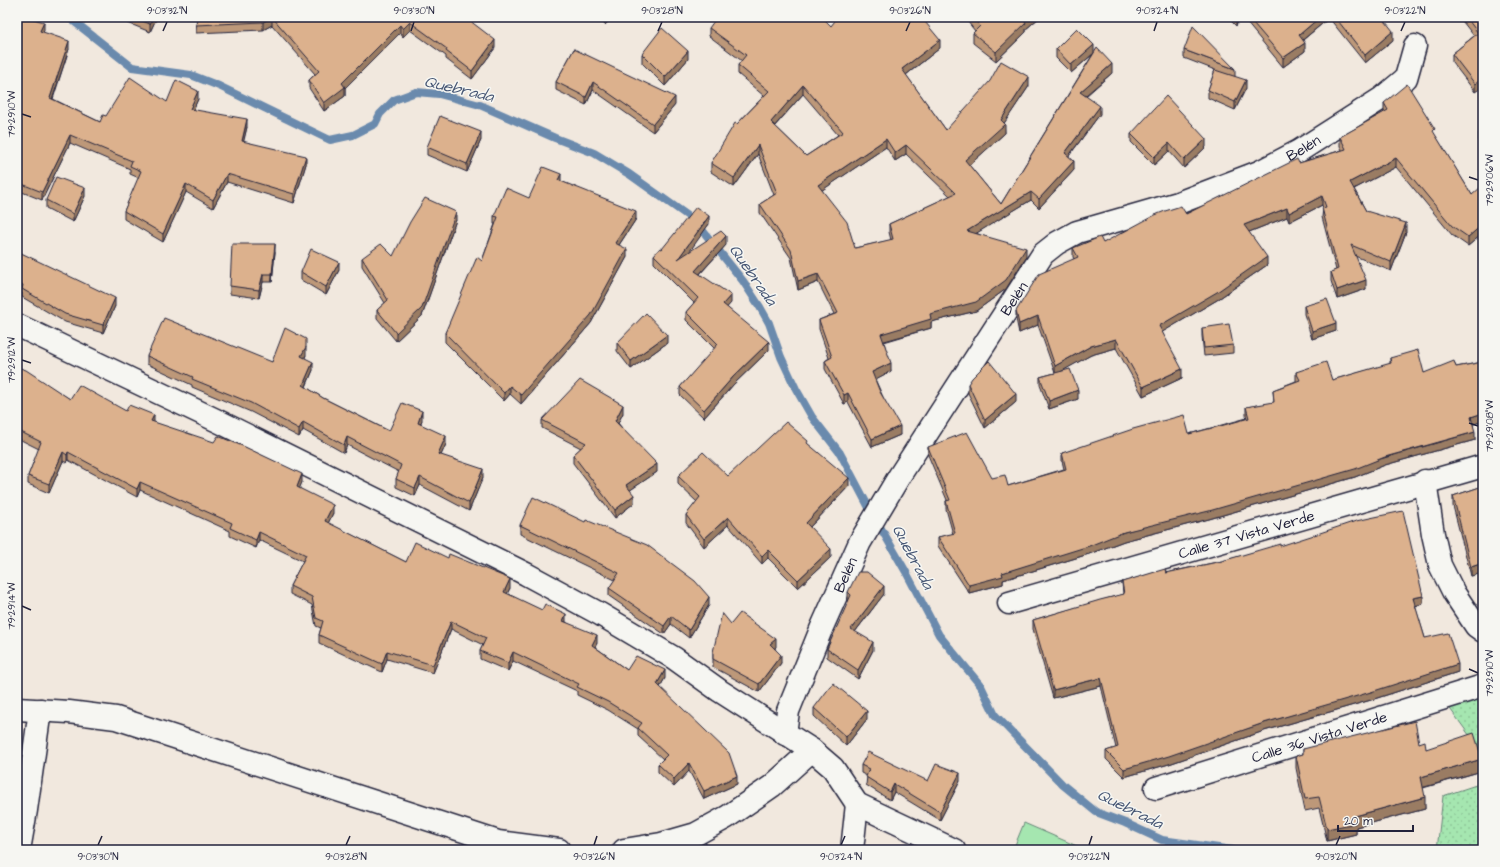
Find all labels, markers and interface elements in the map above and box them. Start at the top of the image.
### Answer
text: 9°03'32"N [147,4,187,18]
text: 9°03'30"N [394,4,434,18]
text: 9°03'28"N [641,4,683,18]
text: 9°03'26"N [889,4,931,18]
text: 9°03'24"N [1136,4,1178,18]
text: 9°03'22"N [1385,4,1426,18]
water label: Quebrada [422,70,497,108]
text: 79°29'10"W [5,90,19,137]
street label: Belén [1282,129,1325,166]
text: 79°29'06"W [1483,154,1497,206]
water label: Quebrada [724,240,783,311]
street label: Belén [995,277,1033,320]
text: 79°29'12"W [5,336,19,383]
text: 79°29'08"W [1483,400,1497,452]
street label: Calle 37 Vista Verde [1176,505,1317,564]
water label: Quebrada [887,521,940,594]
street label: Belén [828,553,863,596]
text: 79°29'14"W [5,582,19,629]
text: 79°29'10"W [1483,649,1497,696]
street label: Calle 36 Vista Verde [1249,706,1390,768]
water label: Quebrada [1094,784,1167,835]
scale bar [1338,807,1413,833]
text: 20 m [1344,813,1373,830]
text: 9°03'30"N [78,850,118,864]
text: 9°03'28"N [325,850,367,864]
text: 9°03'26"N [573,850,615,864]
text: 9°03'24"N [820,850,862,864]
text: 9°03'22"N [1069,850,1110,864]
text: 9°03'20"N [1315,850,1357,864]

